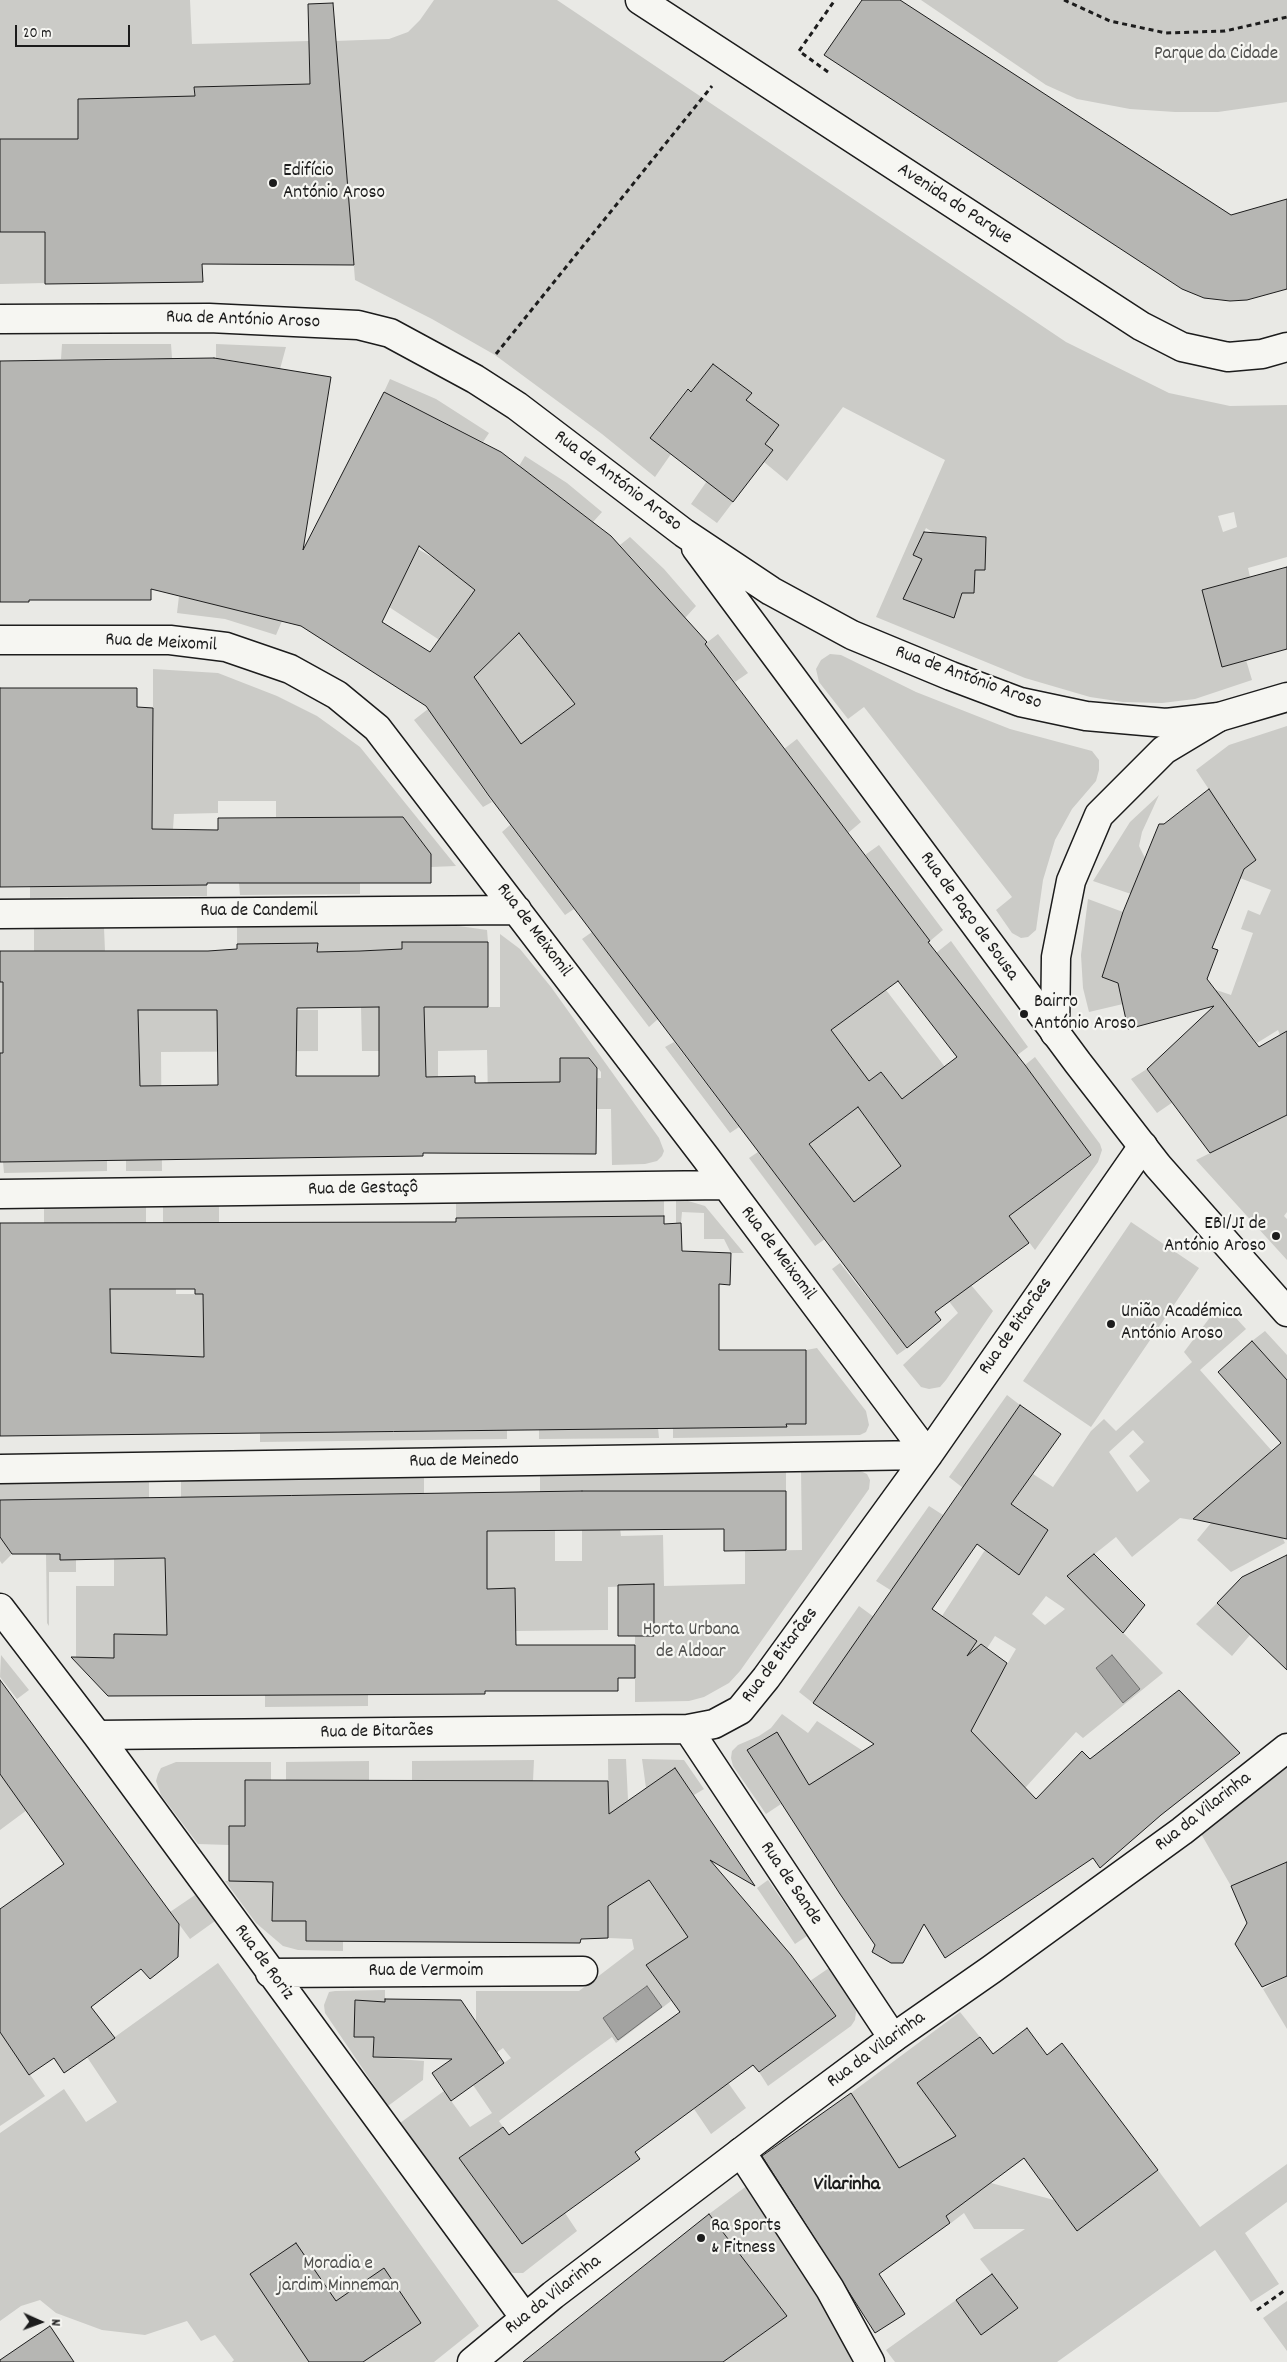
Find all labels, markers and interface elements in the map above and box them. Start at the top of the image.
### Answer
scale bar [18,15,132,47]
text: 20 m [23,23,51,45]
park label: Parque da Cidade [1154,44,1278,66]
street label: Avenida do Parque [892,159,1016,251]
place label: Edifício António Aroso [283,161,385,205]
marker: Edifício António Aroso [267,177,279,189]
street label: Rua de António Aroso [165,307,321,335]
street label: Rua de António Aroso [549,426,685,538]
street label: Rua de Meixomil [105,630,217,658]
street label: Rua de António Aroso [892,642,1044,716]
street label: Rua de Paço de Sousa [914,848,1022,986]
street label: Rua de Meixomil [490,879,576,983]
street label: Rua de Candemil [200,901,318,923]
place label: Bairro António Aroso [1034,992,1136,1036]
marker: Bairro António Aroso [1018,1008,1030,1020]
street label: Rua de Gestaçô [308,1178,418,1202]
street label: Rua de Meixomil [734,1202,820,1306]
place label: EB1/JI de António Aroso [1164,1214,1266,1258]
marker: EB1/JI de António Aroso [1270,1230,1282,1242]
street label: Rua de Bitarães [975,1274,1059,1380]
place label: União Académica António Aroso [1121,1302,1242,1346]
marker: União Académica António Aroso [1105,1318,1117,1330]
street label: Rua de Meinedo [409,1450,519,1474]
street label: Rua de Bitarães [738,1604,824,1708]
park label: Horta Urbana de Aldoar [643,1620,739,1664]
street label: Rua de Bitarães [320,1721,434,1745]
street label: Rua da Vilarinha [1151,1768,1257,1858]
street label: Rua de Sande [754,1838,826,1930]
street label: Rua de Roriz [228,1921,298,2005]
street label: Rua de Vermoim [369,1961,483,1983]
street label: Rua da Vilarinha [823,2008,931,2094]
district label: Vilarinha [814,2174,880,2198]
place label: Ra Sports & Fitness [711,2216,781,2260]
marker: Ra Sports & Fitness [695,2232,707,2244]
street label: Rua da Vilarinha [501,2251,607,2341]
park label: Moradia e jardim Minneman [277,2254,399,2298]
north arrow [15,2297,65,2347]
text: N [45,2319,65,2326]

